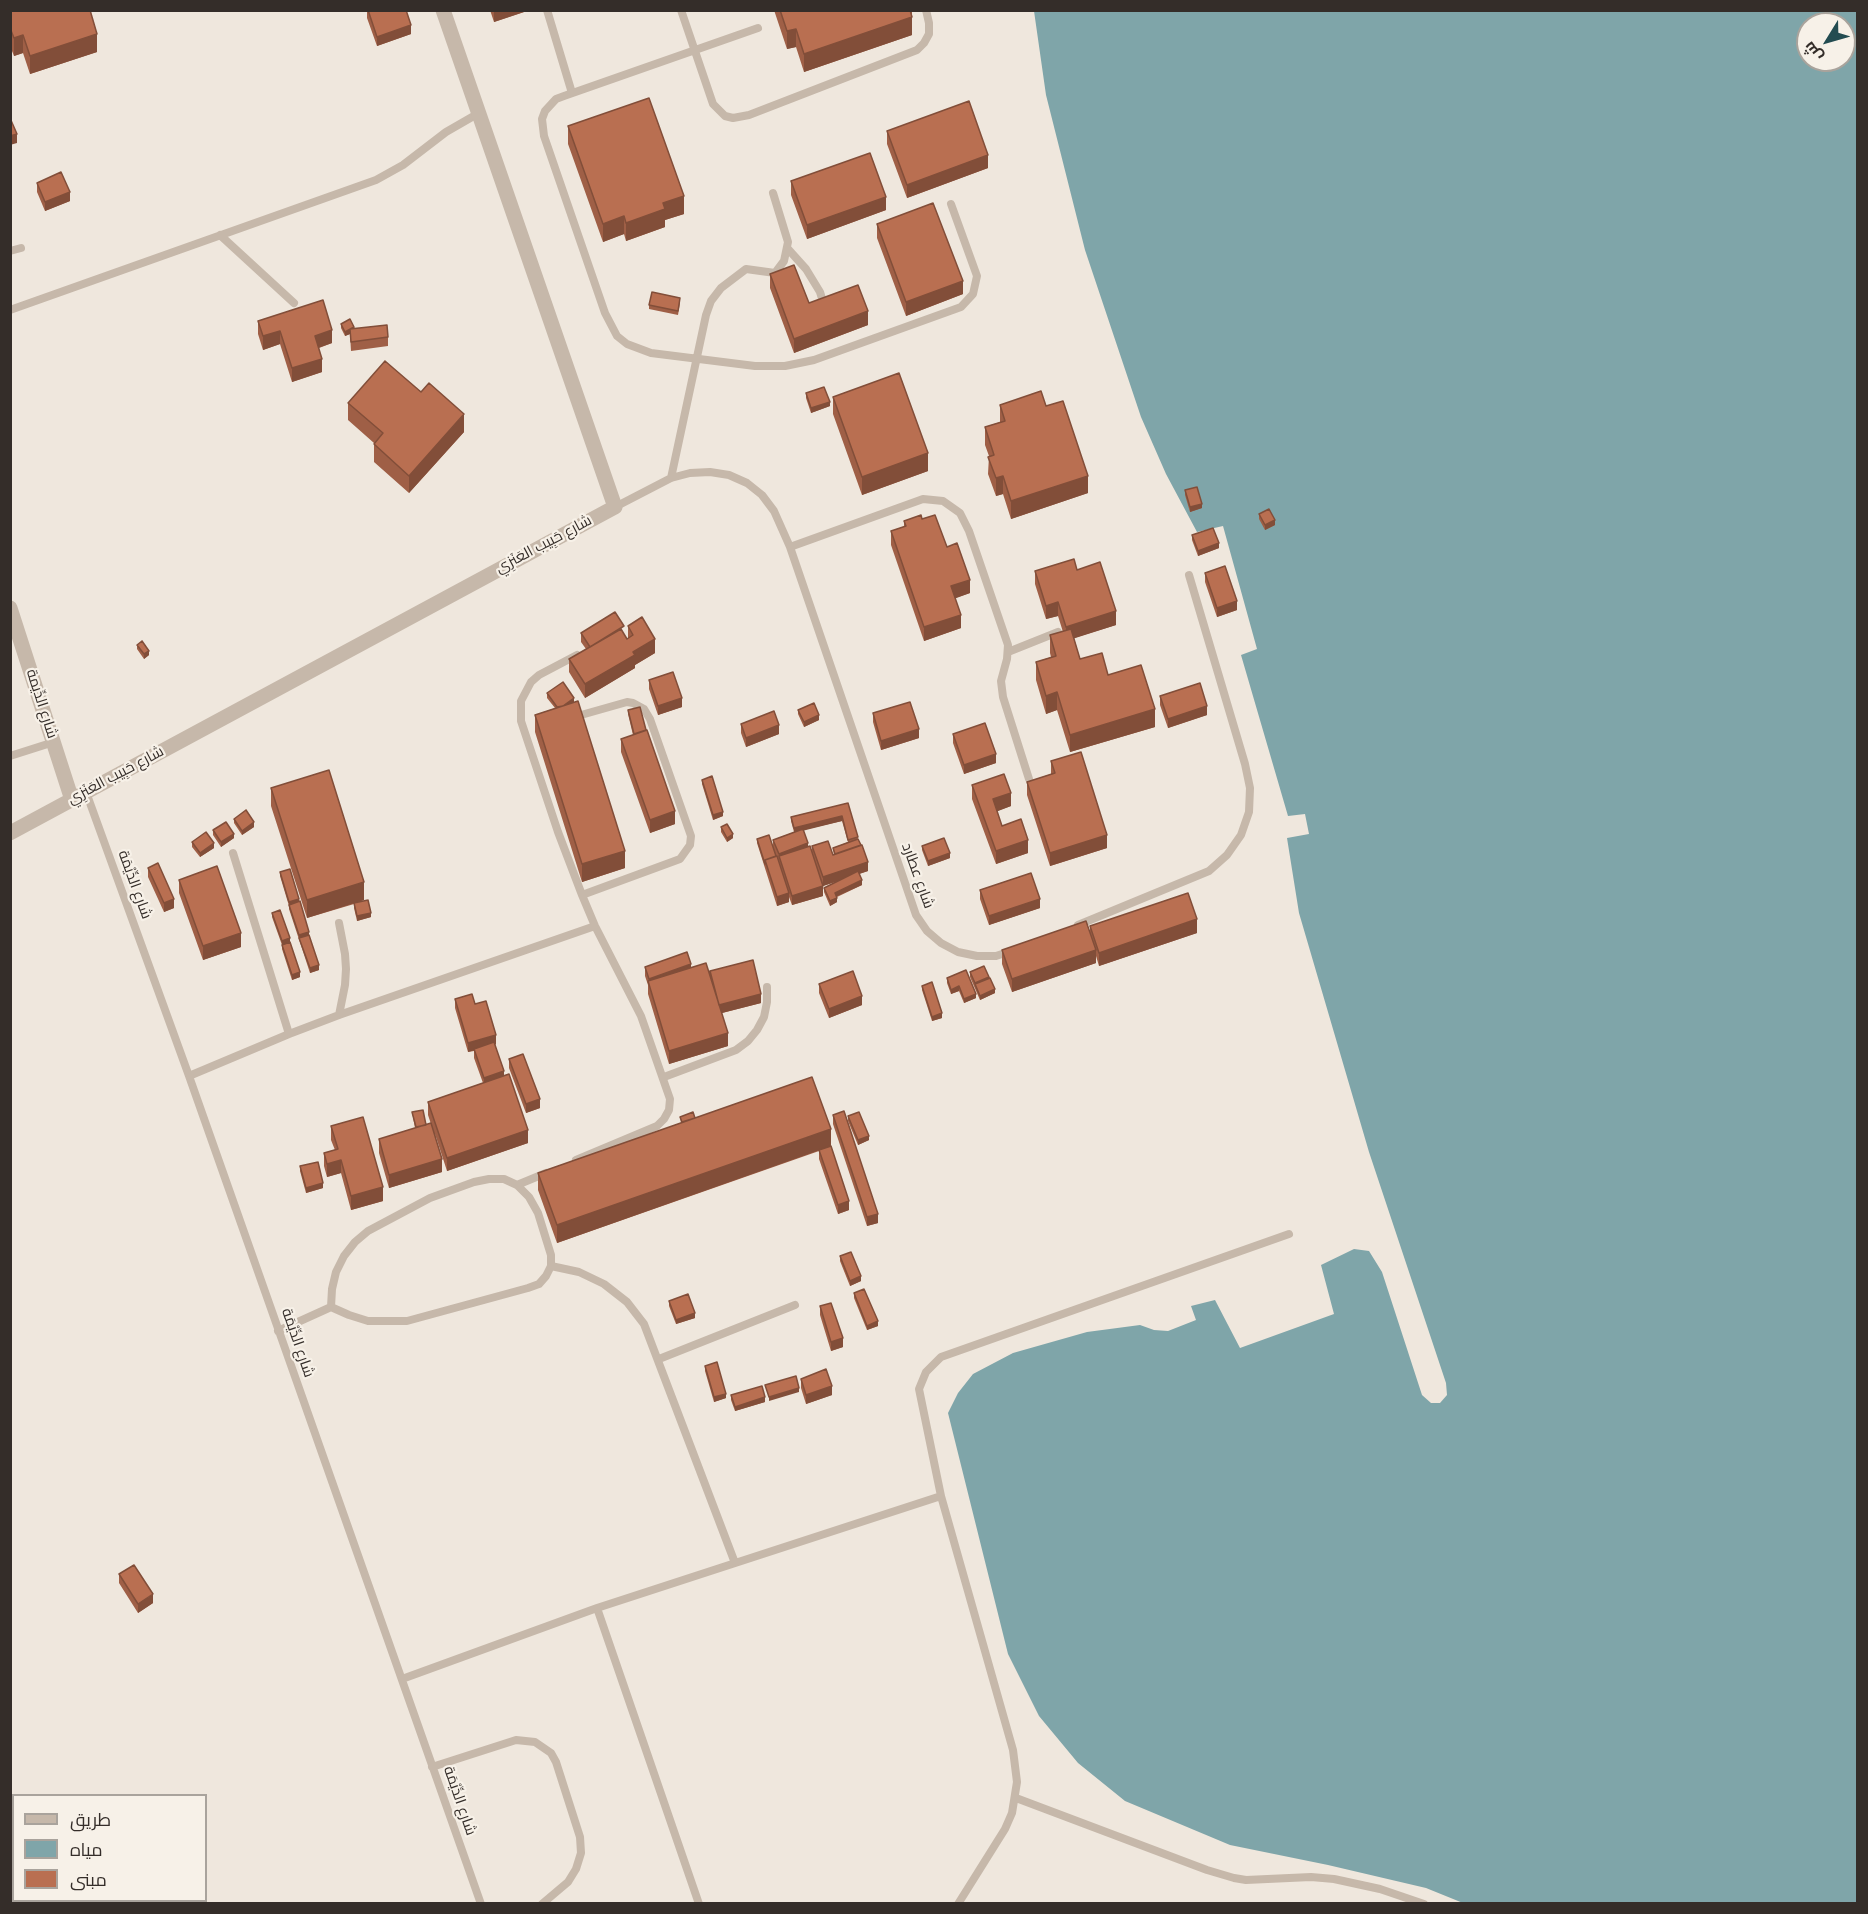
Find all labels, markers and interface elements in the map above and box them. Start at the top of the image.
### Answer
north arrow [1796,12,1856,72]
text: ش [1798,37,1828,66]
street label: شارع حَبِيب العَنَزِي [493,512,595,578]
street label: شارع الدِّيمة [21,667,61,741]
street label: شارع حَبِيب العَنَزِي [65,743,167,809]
street label: شارع عطارد [897,841,937,911]
street label: شارع الدِّيْمَة [113,848,155,922]
street label: شارع الدِّيْمَة [277,1306,317,1380]
street label: شارع الدِّيْمَة [439,1764,479,1838]
legend [12,1794,207,1902]
text: طريق [70,1808,111,1832]
text: مياه [70,1838,103,1862]
text: مبنى [70,1868,107,1892]

